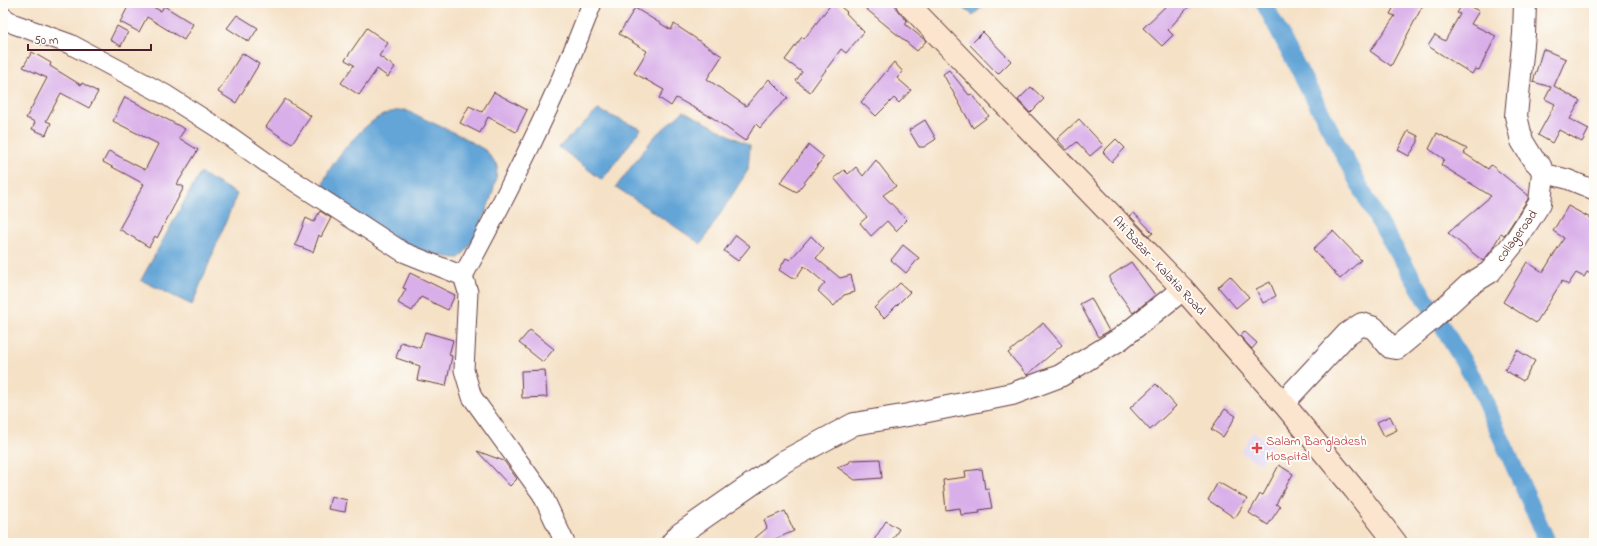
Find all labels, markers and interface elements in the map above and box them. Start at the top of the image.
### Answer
scale bar [28,26,151,52]
text: 50 m [34,32,58,50]
street label: collageroad [1492,205,1544,267]
street label: Ati Bazar - Kalatia Road [1108,212,1211,320]
place label: Salam Bangladesh Hospital [1266,432,1367,466]
marker: Salam Bangladesh Hospital [1251,442,1263,454]

